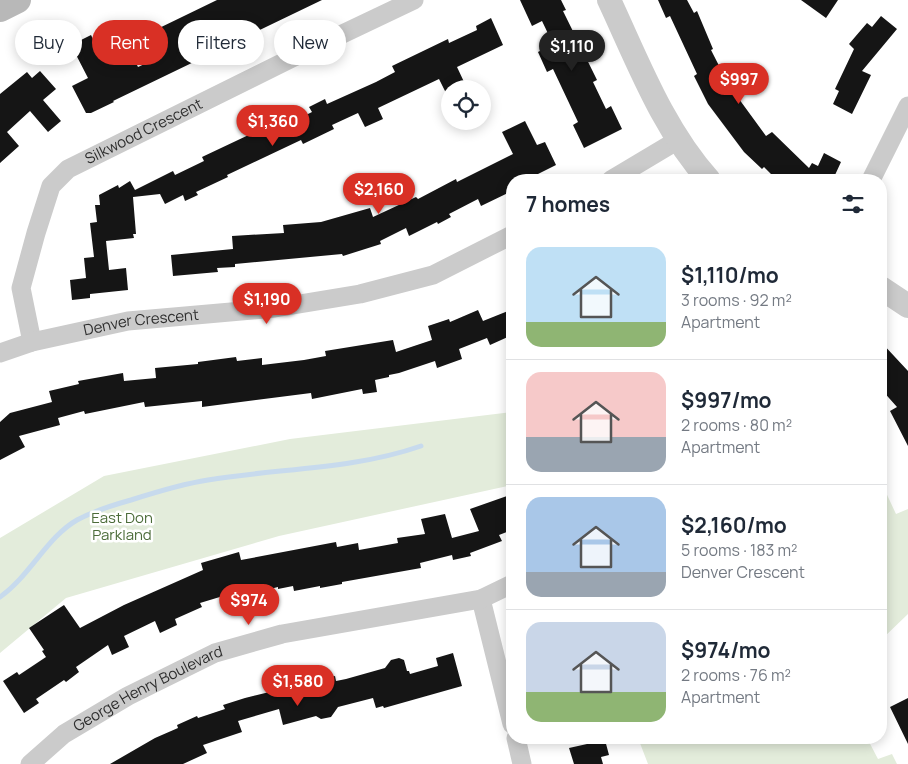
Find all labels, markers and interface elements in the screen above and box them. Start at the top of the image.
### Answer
chip: Buy [15,20,82,65]
chip: Rent [92,20,168,65]
chip: Filters [178,20,264,65]
chip: New [274,20,346,65]
pin: $1,110 [531,30,613,72]
text: $1,110 [550,35,594,57]
pin: $997 [709,62,769,105]
text: $997 [720,68,758,90]
map controls [441,80,491,130]
button: locate [441,80,491,130]
street label: Silkwood Crescent [81,93,206,169]
pin: $1,360 [232,104,314,147]
text: $1,360 [247,110,299,132]
pin: $2,160 [338,172,420,215]
text: $2,160 [354,178,404,200]
text: 7 homes [526,190,610,218]
icon: filters [839,190,867,218]
text: $1,110/mo [681,261,779,289]
icon: home [566,267,626,327]
pin: $1,190 [226,282,308,325]
text: $1,190 [244,288,290,310]
text: 3 rooms · 92 m² [681,289,792,311]
street label: Denver Crescent [81,304,200,340]
text: Apartment [681,311,760,333]
text: $997/mo [681,386,772,414]
icon: home [566,392,626,452]
text: 2 rooms · 80 m² [681,414,792,436]
text: Apartment [681,436,760,458]
park label: East Don Parkland [91,507,153,545]
text: $2,160/mo [681,511,787,539]
icon: home [566,517,626,577]
text: 5 rooms · 183 m² [681,539,798,561]
text: Denver Crescent [681,561,805,583]
pin: $974 [219,584,279,626]
text: $974 [230,589,268,611]
text: $974/mo [681,636,770,664]
street label: George Henry Boulevard [69,640,225,736]
icon: home [566,642,626,702]
pin: $1,580 [257,664,339,707]
text: 2 rooms · 76 m² [681,664,791,686]
text: $1,580 [273,670,323,692]
text: Apartment [681,686,760,708]

